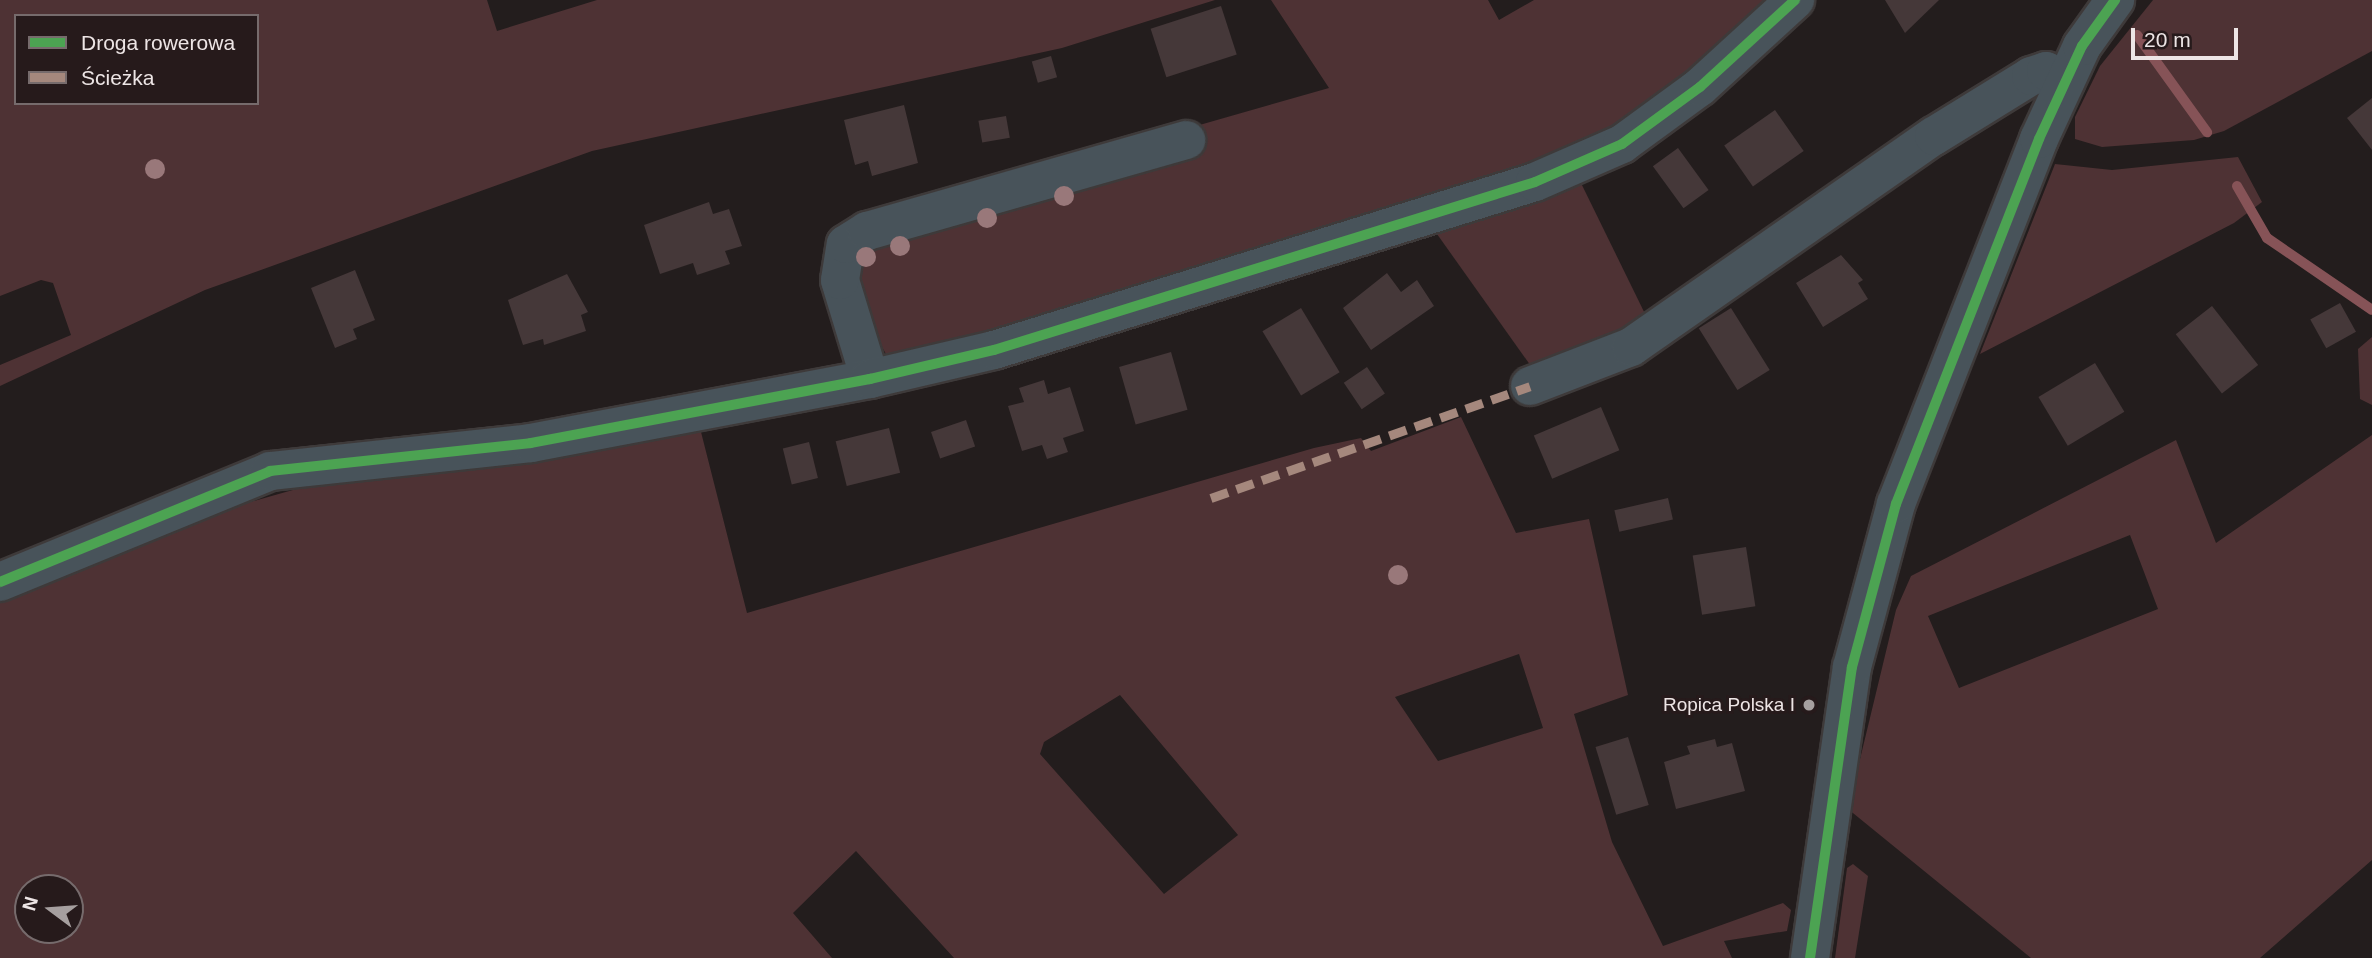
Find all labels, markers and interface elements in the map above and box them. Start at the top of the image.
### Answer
legend [14,14,259,105]
scale bar [2134,14,2241,58]
text: 20 m [2144,28,2191,51]
text: Droga rowerowa [81,31,235,54]
text: Ścieżka [81,66,155,89]
place label: Ropica Polska I [1663,694,1795,716]
marker: Ropica Polska I [1801,697,1817,713]
north arrow [14,874,84,944]
text: N [18,894,42,913]

